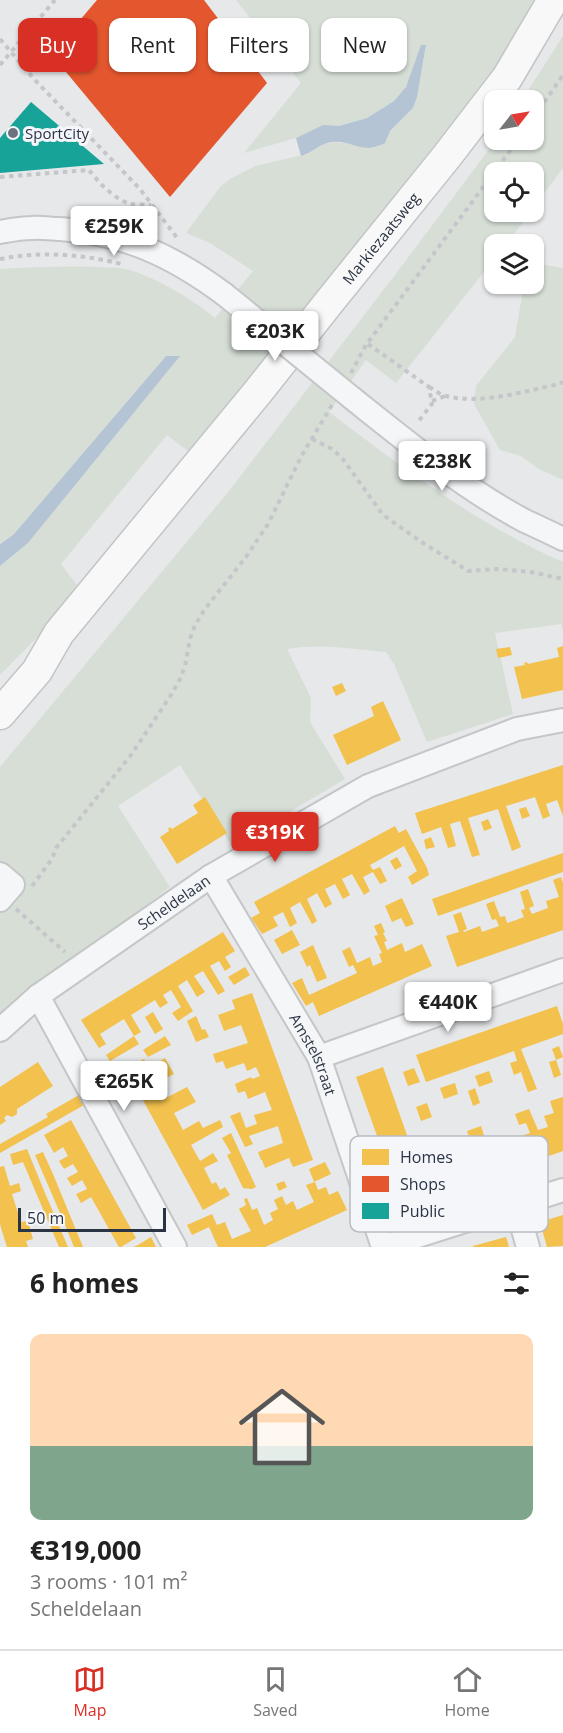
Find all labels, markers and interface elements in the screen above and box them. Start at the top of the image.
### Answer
chip: Buy [18,18,97,72]
chip: Rent [109,18,196,72]
chip: Filters [208,18,309,72]
chip: New [321,18,407,72]
north arrow [484,90,544,150]
map controls [484,90,544,294]
place label: SportCity [25,123,89,143]
marker: SportCity [6,126,20,140]
button: locate [484,162,544,222]
street label: Markiezaatsweg [338,188,424,288]
pin: €259K [72,206,156,257]
text: €259K [84,212,144,239]
button: layers [484,234,544,294]
pin: €203K [233,311,317,362]
text: €203K [245,317,305,344]
pin: €238K [400,441,484,492]
text: €238K [412,447,472,474]
pin: €319K [233,812,317,863]
text: €319K [245,818,305,845]
street label: Scheldelaan [133,870,214,934]
pin: €440K [406,982,490,1033]
text: €440K [418,988,478,1015]
street label: Amstelstraat [285,1010,341,1098]
pin: €265K [82,1061,166,1112]
text: €265K [94,1067,154,1094]
legend [350,1136,548,1232]
text: Homes [400,1146,453,1168]
text: Shops [400,1173,446,1195]
text: Public [400,1200,445,1222]
scale bar [18,1205,166,1232]
text: 50 m [27,1207,64,1229]
text: 6 homes [30,1265,139,1301]
icon: filters [500,1267,533,1300]
icon: home [228,1373,336,1481]
text: €319,000 [30,1532,141,1568]
text: 3 rooms · 101 m² [30,1568,188,1595]
text: Scheldelaan [30,1595,142,1622]
tab: Map [73,1663,106,1721]
tab: Saved [253,1663,298,1721]
tab: Home [444,1663,490,1721]

